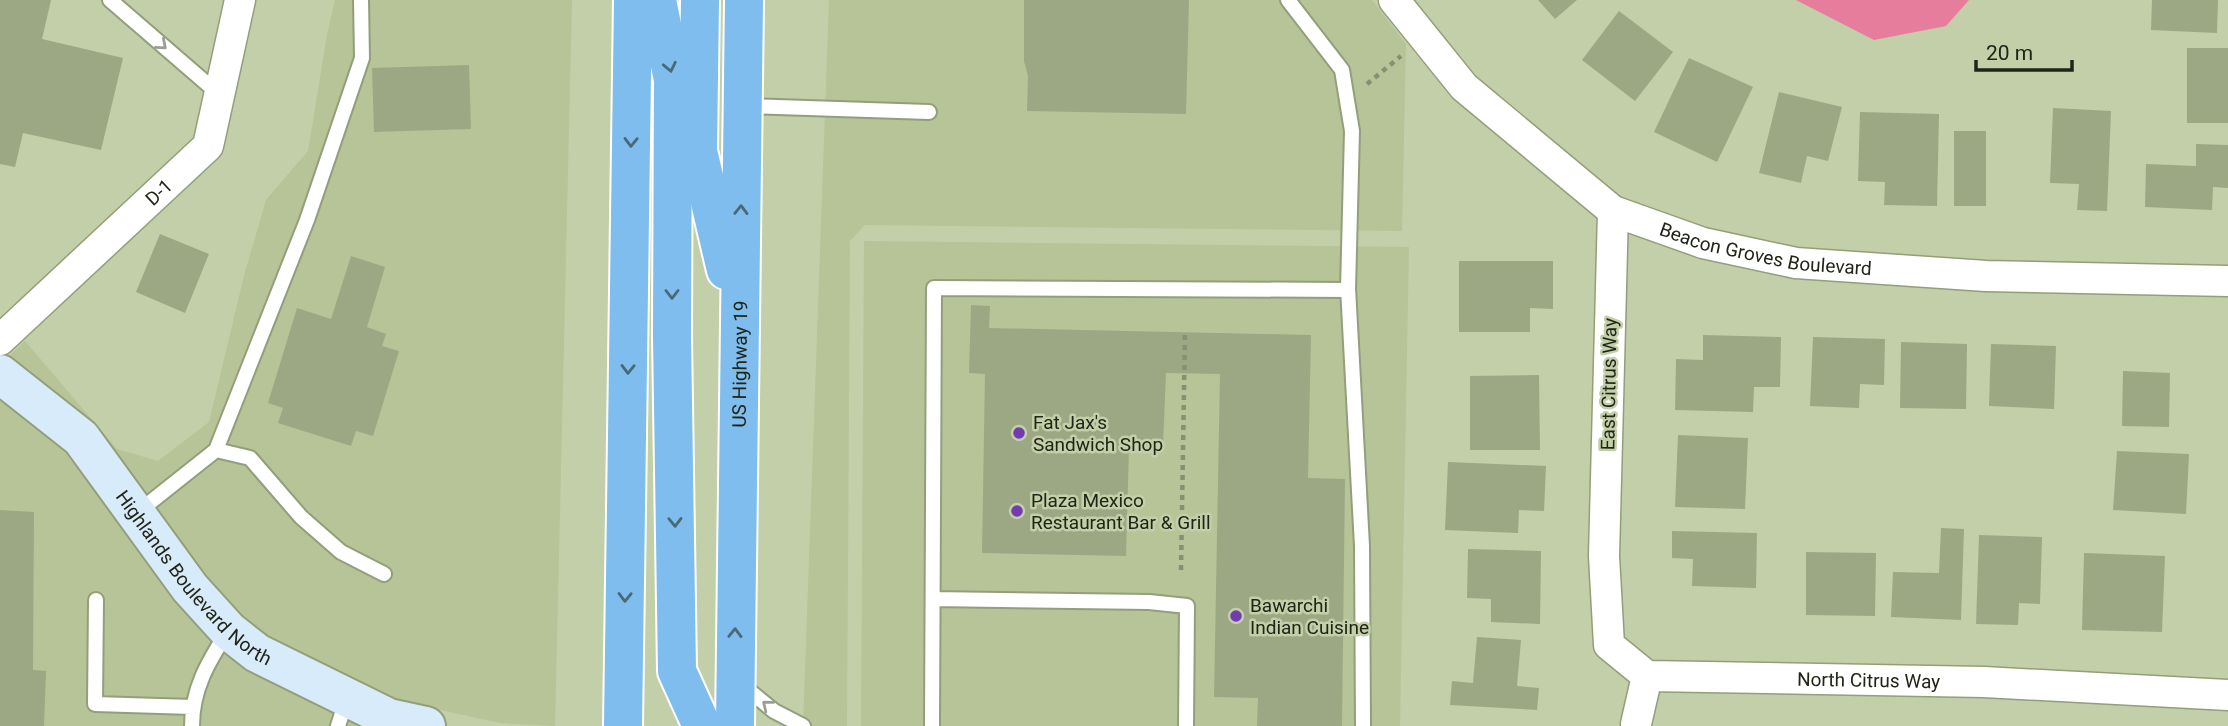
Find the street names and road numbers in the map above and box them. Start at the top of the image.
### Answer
street label: D-1 [140,174,177,210]
street label: Beacon Groves Boulevard [1657,217,1872,280]
street label: US Highway 19 [727,300,752,428]
street label: East Citrus Way [1596,318,1622,450]
street label: Highlands Boulevard North [111,486,276,670]
street label: North Citrus Way [1797,667,1940,693]

